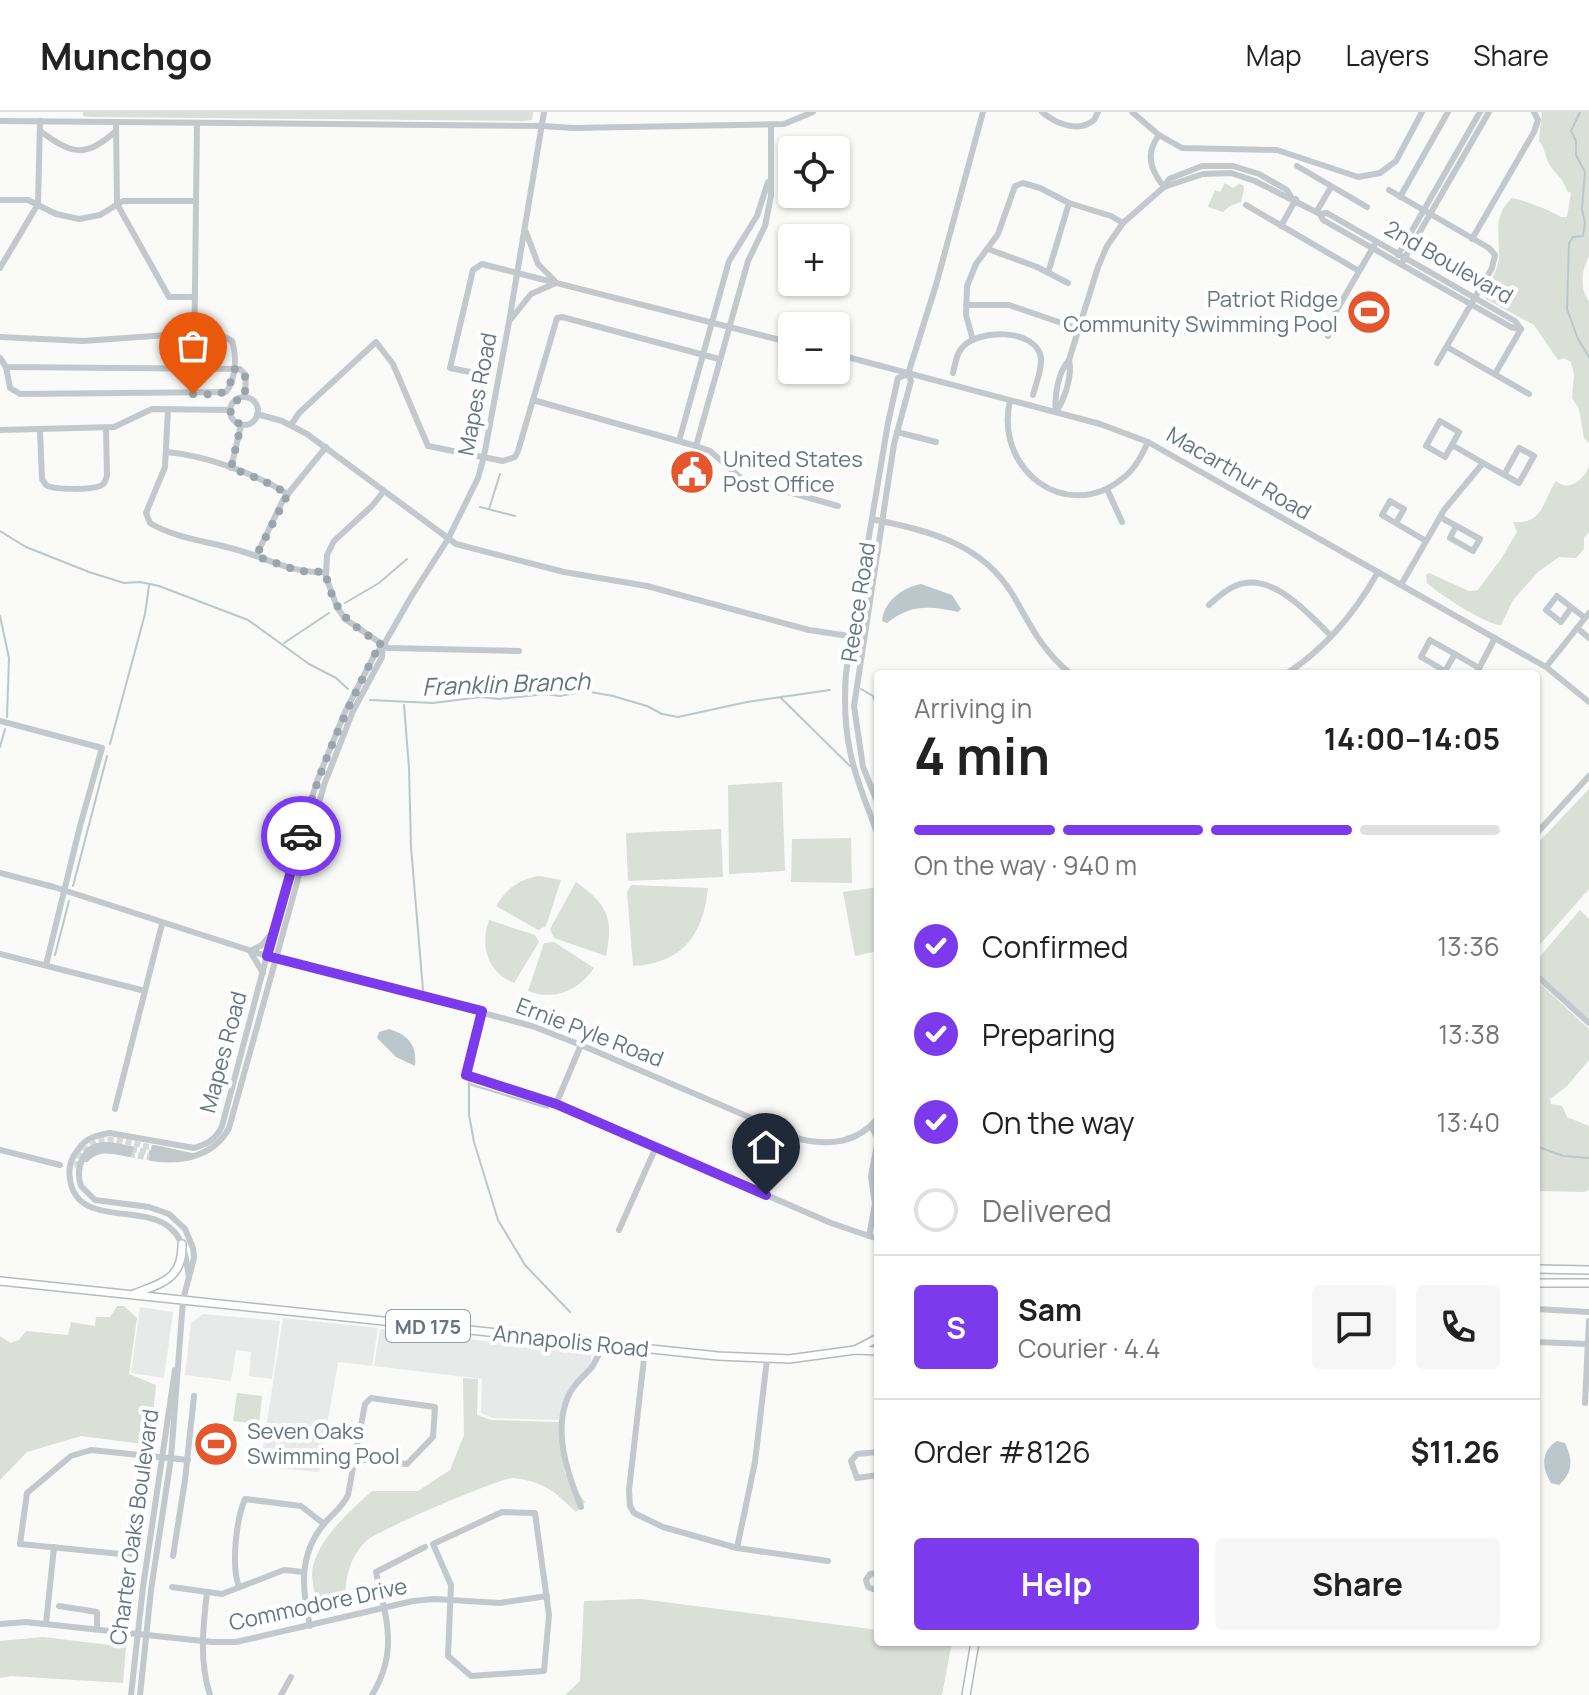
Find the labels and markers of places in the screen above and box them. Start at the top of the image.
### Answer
place label: Patriot Ridge Community Swimming Pool [1063,284,1338,339]
sports icon: Patriot Ridge Community Swimming Pool [1345,288,1393,336]
pin [159,312,227,394]
place label: United States Post Office [723,444,863,499]
public building icon: United States Post Office [668,448,716,496]
pin [732,1113,800,1195]
place label: Seven Oaks Swimming Pool [247,1416,400,1471]
sports icon: Seven Oaks Swimming Pool [192,1420,240,1468]

